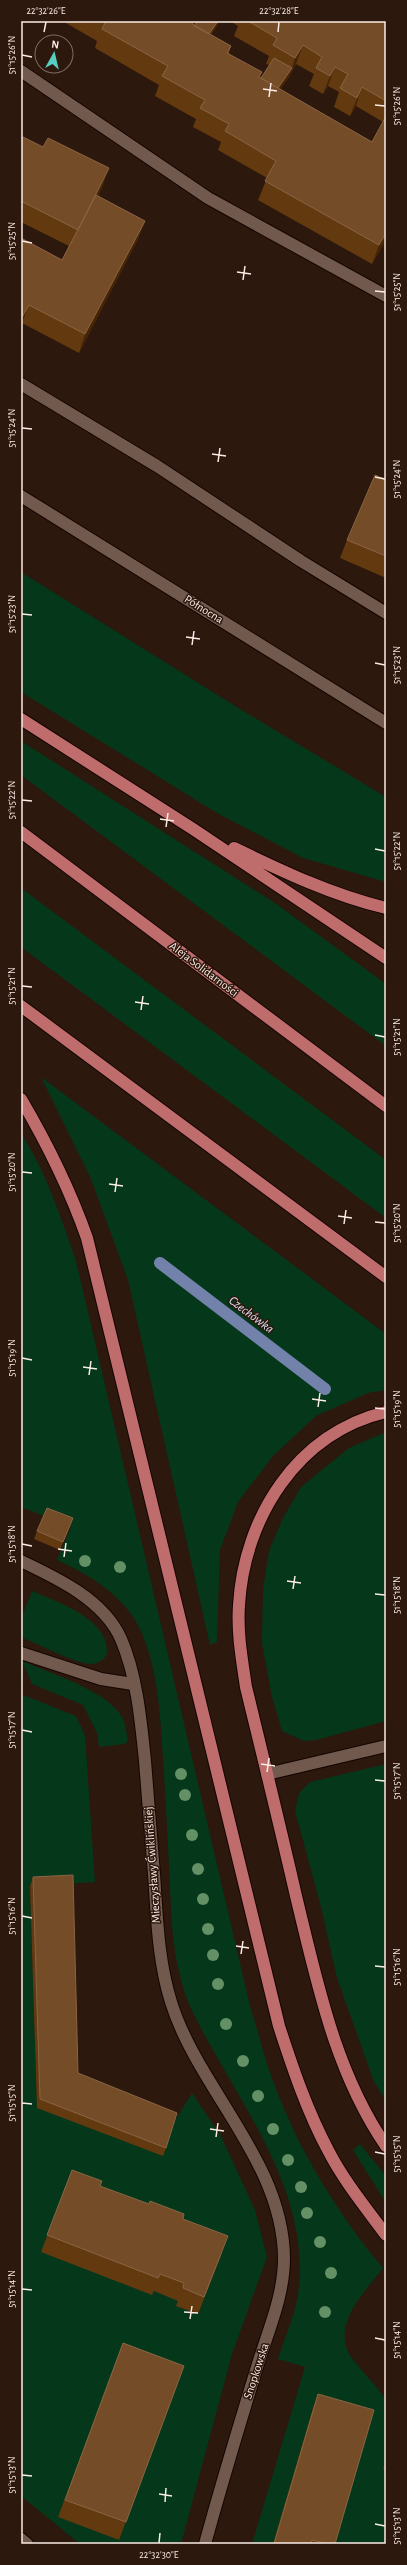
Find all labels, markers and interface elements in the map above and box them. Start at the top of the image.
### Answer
text: 22°32'26"E [26,6,66,16]
text: 22°32'28"E [259,6,299,16]
north arrow [34,34,74,74]
text: 51°15'26"N [7,36,17,74]
text: N [51,39,60,51]
text: 51°15'26"N [392,87,402,125]
text: 51°15'25"N [7,222,17,260]
text: 51°15'25"N [392,273,402,311]
text: 51°15'24"N [7,409,17,447]
text: 51°15'24"N [392,460,402,498]
street label: Północna [183,592,226,626]
text: 51°15'23"N [7,595,17,633]
text: 51°15'23"N [392,646,402,684]
text: 51°15'22"N [7,781,17,819]
text: 51°15'22"N [392,832,402,870]
street label: Aleja Solidarności [167,939,241,1000]
text: 51°15'21"N [7,967,17,1005]
text: 51°15'21"N [392,1018,402,1056]
text: 51°15'20"N [7,1152,17,1192]
text: 51°15'20"N [392,1203,402,1243]
water label: Czechówka [226,1294,276,1336]
text: 51°15'19"N [7,1339,17,1377]
text: 51°15'19"N [392,1390,402,1428]
text: 51°15'18"N [7,1525,17,1563]
text: 51°15'18"N [392,1576,402,1614]
text: 51°15'17"N [7,1711,17,1749]
text: 51°15'17"N [392,1762,402,1800]
street label: Mieczysławy Ćwiklińskiej [141,1806,163,1924]
text: 51°15'16"N [7,1897,17,1935]
text: 51°15'16"N [392,1948,402,1986]
text: 51°15'15"N [7,2084,17,2122]
text: 51°15'15"N [392,2135,402,2173]
text: 51°15'14"N [7,2270,17,2308]
text: 51°15'14"N [392,2321,402,2359]
street label: Snopkowska [241,2341,271,2400]
text: 51°15'13"N [7,2456,17,2494]
text: 51°15'13"N [392,2507,402,2545]
text: 22°32'30"E [139,2550,179,2560]

